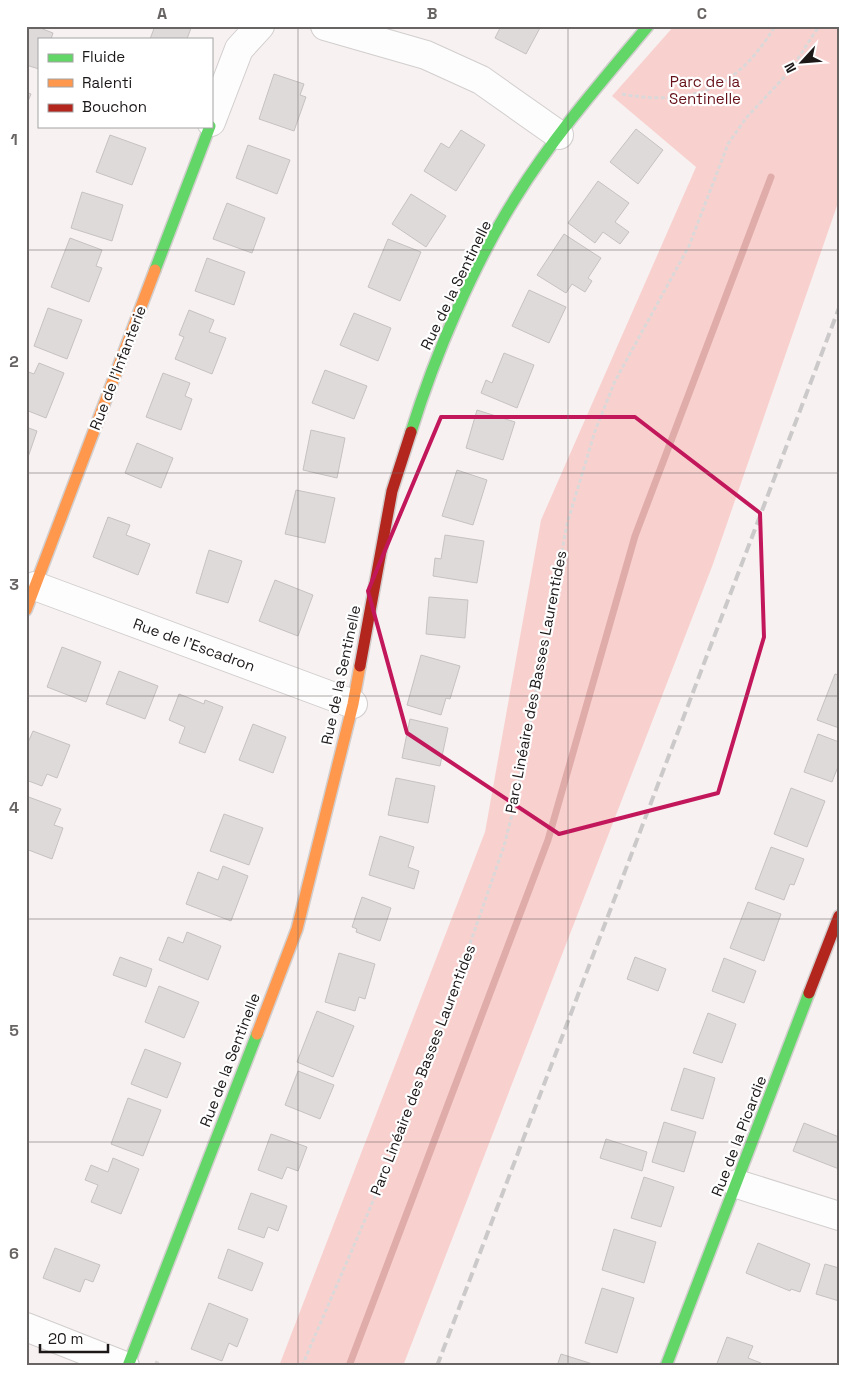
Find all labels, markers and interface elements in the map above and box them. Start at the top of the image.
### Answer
text: A [157,3,167,24]
text: B [427,3,437,24]
text: C [697,3,707,24]
legend [38,38,212,128]
north arrow [778,38,828,88]
text: Fluide [82,47,125,66]
text: N [780,60,800,76]
park label: Parc de la Sentinelle [669,72,741,108]
text: Ralenti [82,73,132,92]
text: Bouchon [82,97,147,116]
text: 1 [10,129,18,150]
street label: Rue de la Sentinelle [416,217,495,353]
street label: Rue de l'Infanterie [85,303,150,433]
text: 2 [9,351,19,372]
street label: Parc Linéaire des Basses Laurentides [501,549,570,815]
text: 3 [9,574,19,595]
street label: Rue de la Sentinelle [316,603,365,746]
street label: Rue de l'Escadron [131,614,258,675]
text: 4 [9,797,19,818]
street label: Parc Linéaire des Basses Laurentides [366,942,479,1198]
street label: Rue de la Sentinelle [195,990,264,1129]
text: 5 [9,1020,19,1041]
street label: Rue de la Picardie [707,1073,770,1199]
text: 6 [9,1243,19,1264]
scale bar [40,1322,108,1354]
text: 20 m [48,1329,83,1348]

